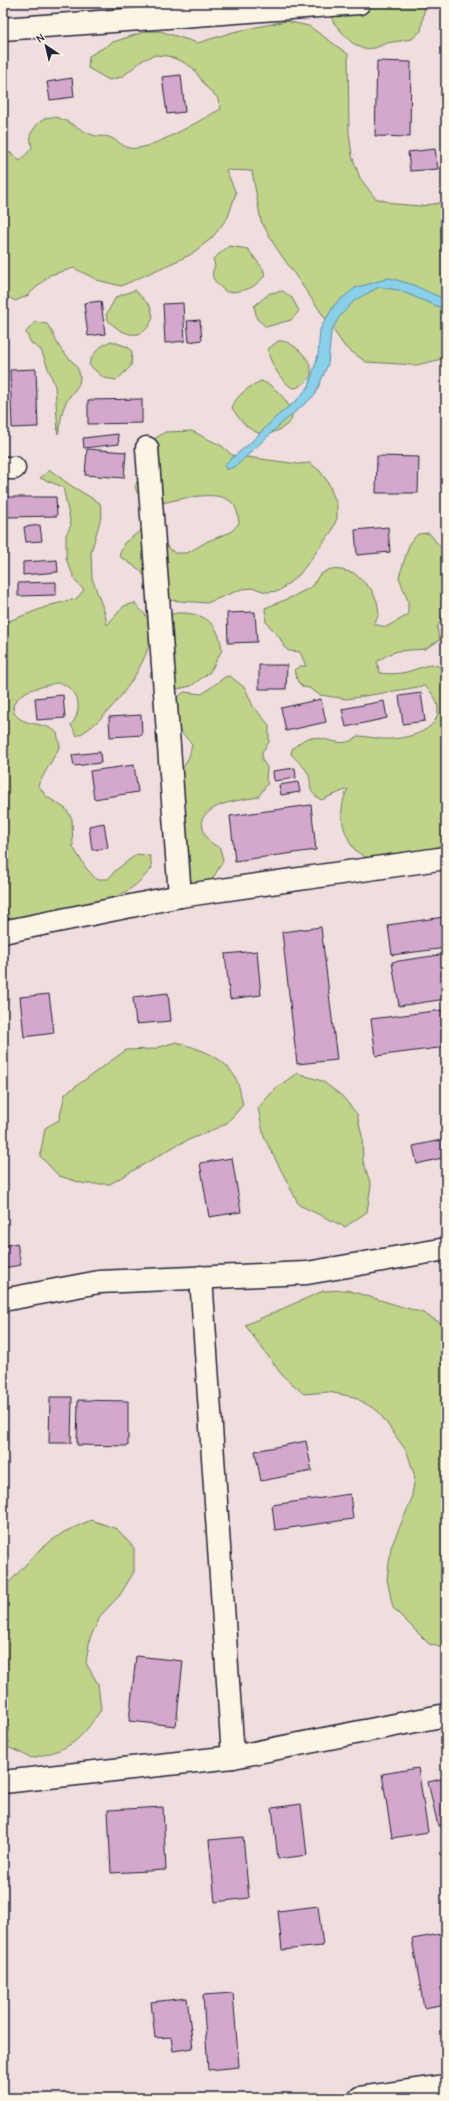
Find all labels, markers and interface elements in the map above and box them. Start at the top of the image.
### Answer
north arrow [26,26,66,66]
text: N [34,31,47,46]

